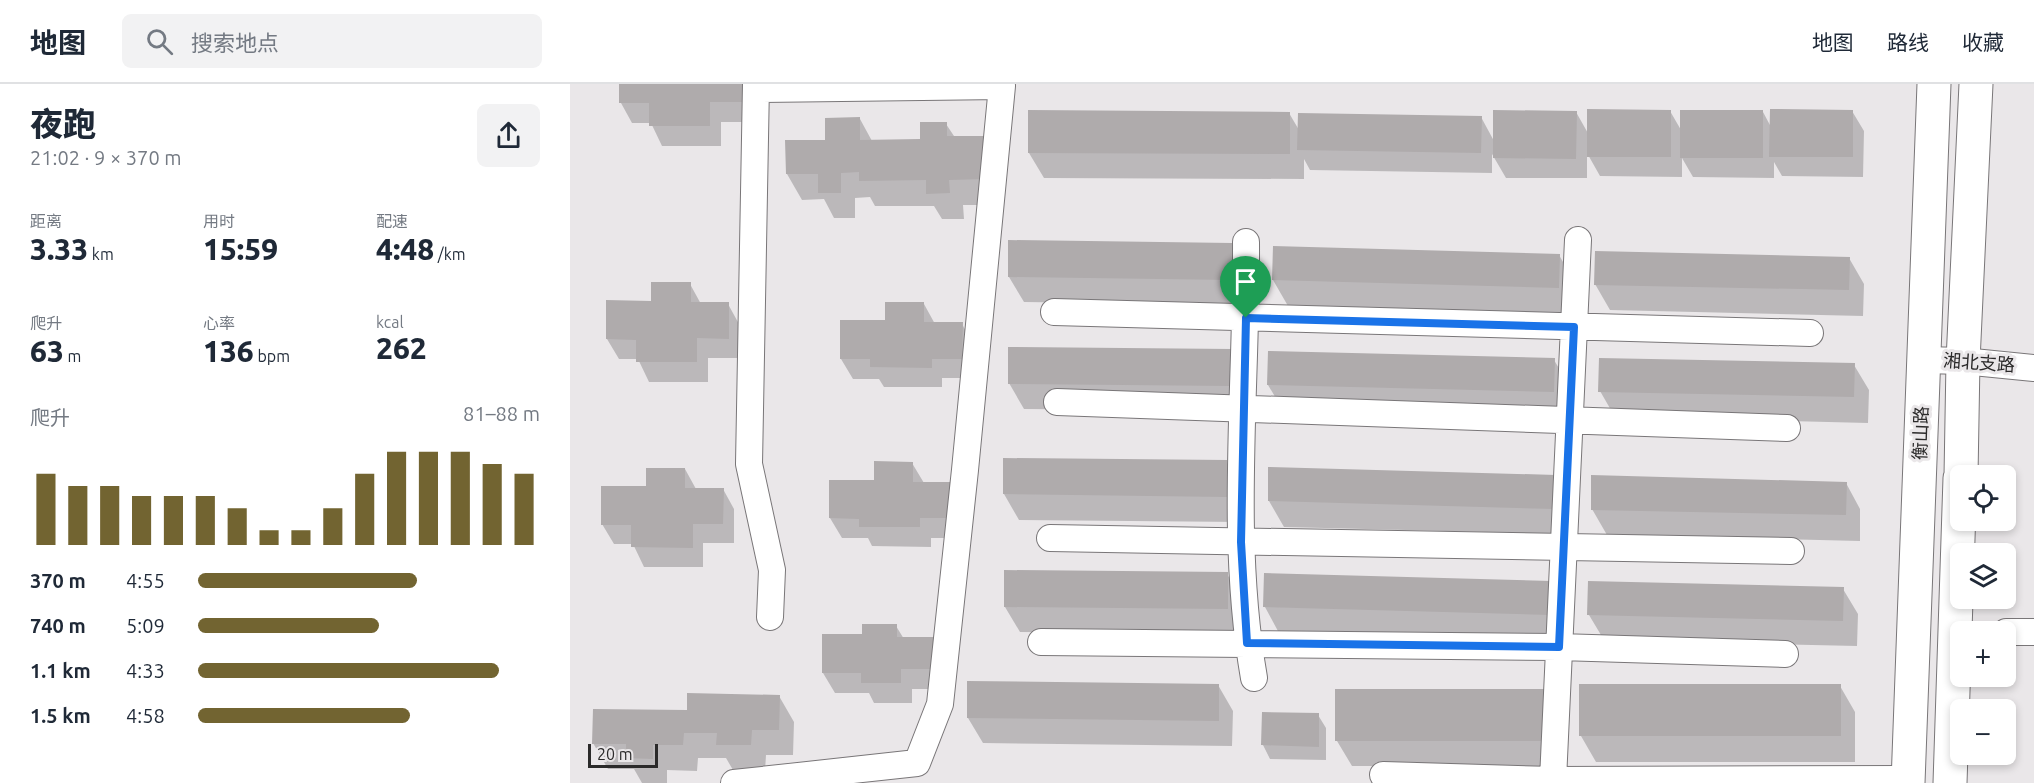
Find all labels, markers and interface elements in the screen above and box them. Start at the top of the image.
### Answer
search box [122,14,542,68]
icon: search [143,25,176,58]
text: 地图 [30,27,86,58]
text: 搜索地点 [191,30,279,55]
text: 地图 [1812,30,1854,54]
text: 路线 [1887,30,1929,54]
text: 收藏 [1962,30,2004,54]
button: share [477,104,540,167]
text: 夜跑 [30,105,96,142]
text: 21:02 · 9 × 370 m [30,146,182,169]
text: 距离 [30,212,62,230]
text: 用时 [203,212,235,230]
text: 配速 [376,212,408,230]
text: 3.33 [30,232,88,266]
text: 15:59 [203,232,278,266]
text: 4:48 [376,232,434,266]
text: km [88,245,114,263]
text: /km [434,245,466,263]
pin [1220,256,1271,318]
icon: arrive [1229,265,1262,298]
text: kcal [376,313,404,331]
text: 爬升 [30,314,62,332]
text: 心率 [203,314,235,332]
text: 262 [376,331,427,365]
text: 63 [30,334,64,368]
text: 136 [203,334,254,368]
text: m [64,347,81,365]
text: bpm [254,347,290,365]
street label: 湘北支路 [1942,350,2016,374]
text: 81–88 m [463,402,540,425]
text: 爬升 [30,406,70,429]
street label: 衡山路 [1909,406,1931,460]
map controls [1950,465,2016,765]
button: locate [1950,465,2016,531]
button: layers [1950,543,2016,609]
text: 370 m [30,569,86,592]
text: 4:55 [126,569,165,592]
text: 740 m [30,614,86,637]
text: 5:09 [126,614,165,637]
button: + [1950,621,2016,687]
text: 1.1 km [30,659,91,682]
text: 4:33 [126,659,165,682]
button: − [1950,699,2016,765]
text: 1.5 km [30,704,91,727]
text: 4:58 [126,704,165,727]
scale bar [588,741,658,768]
text: 20 m [597,745,633,763]

